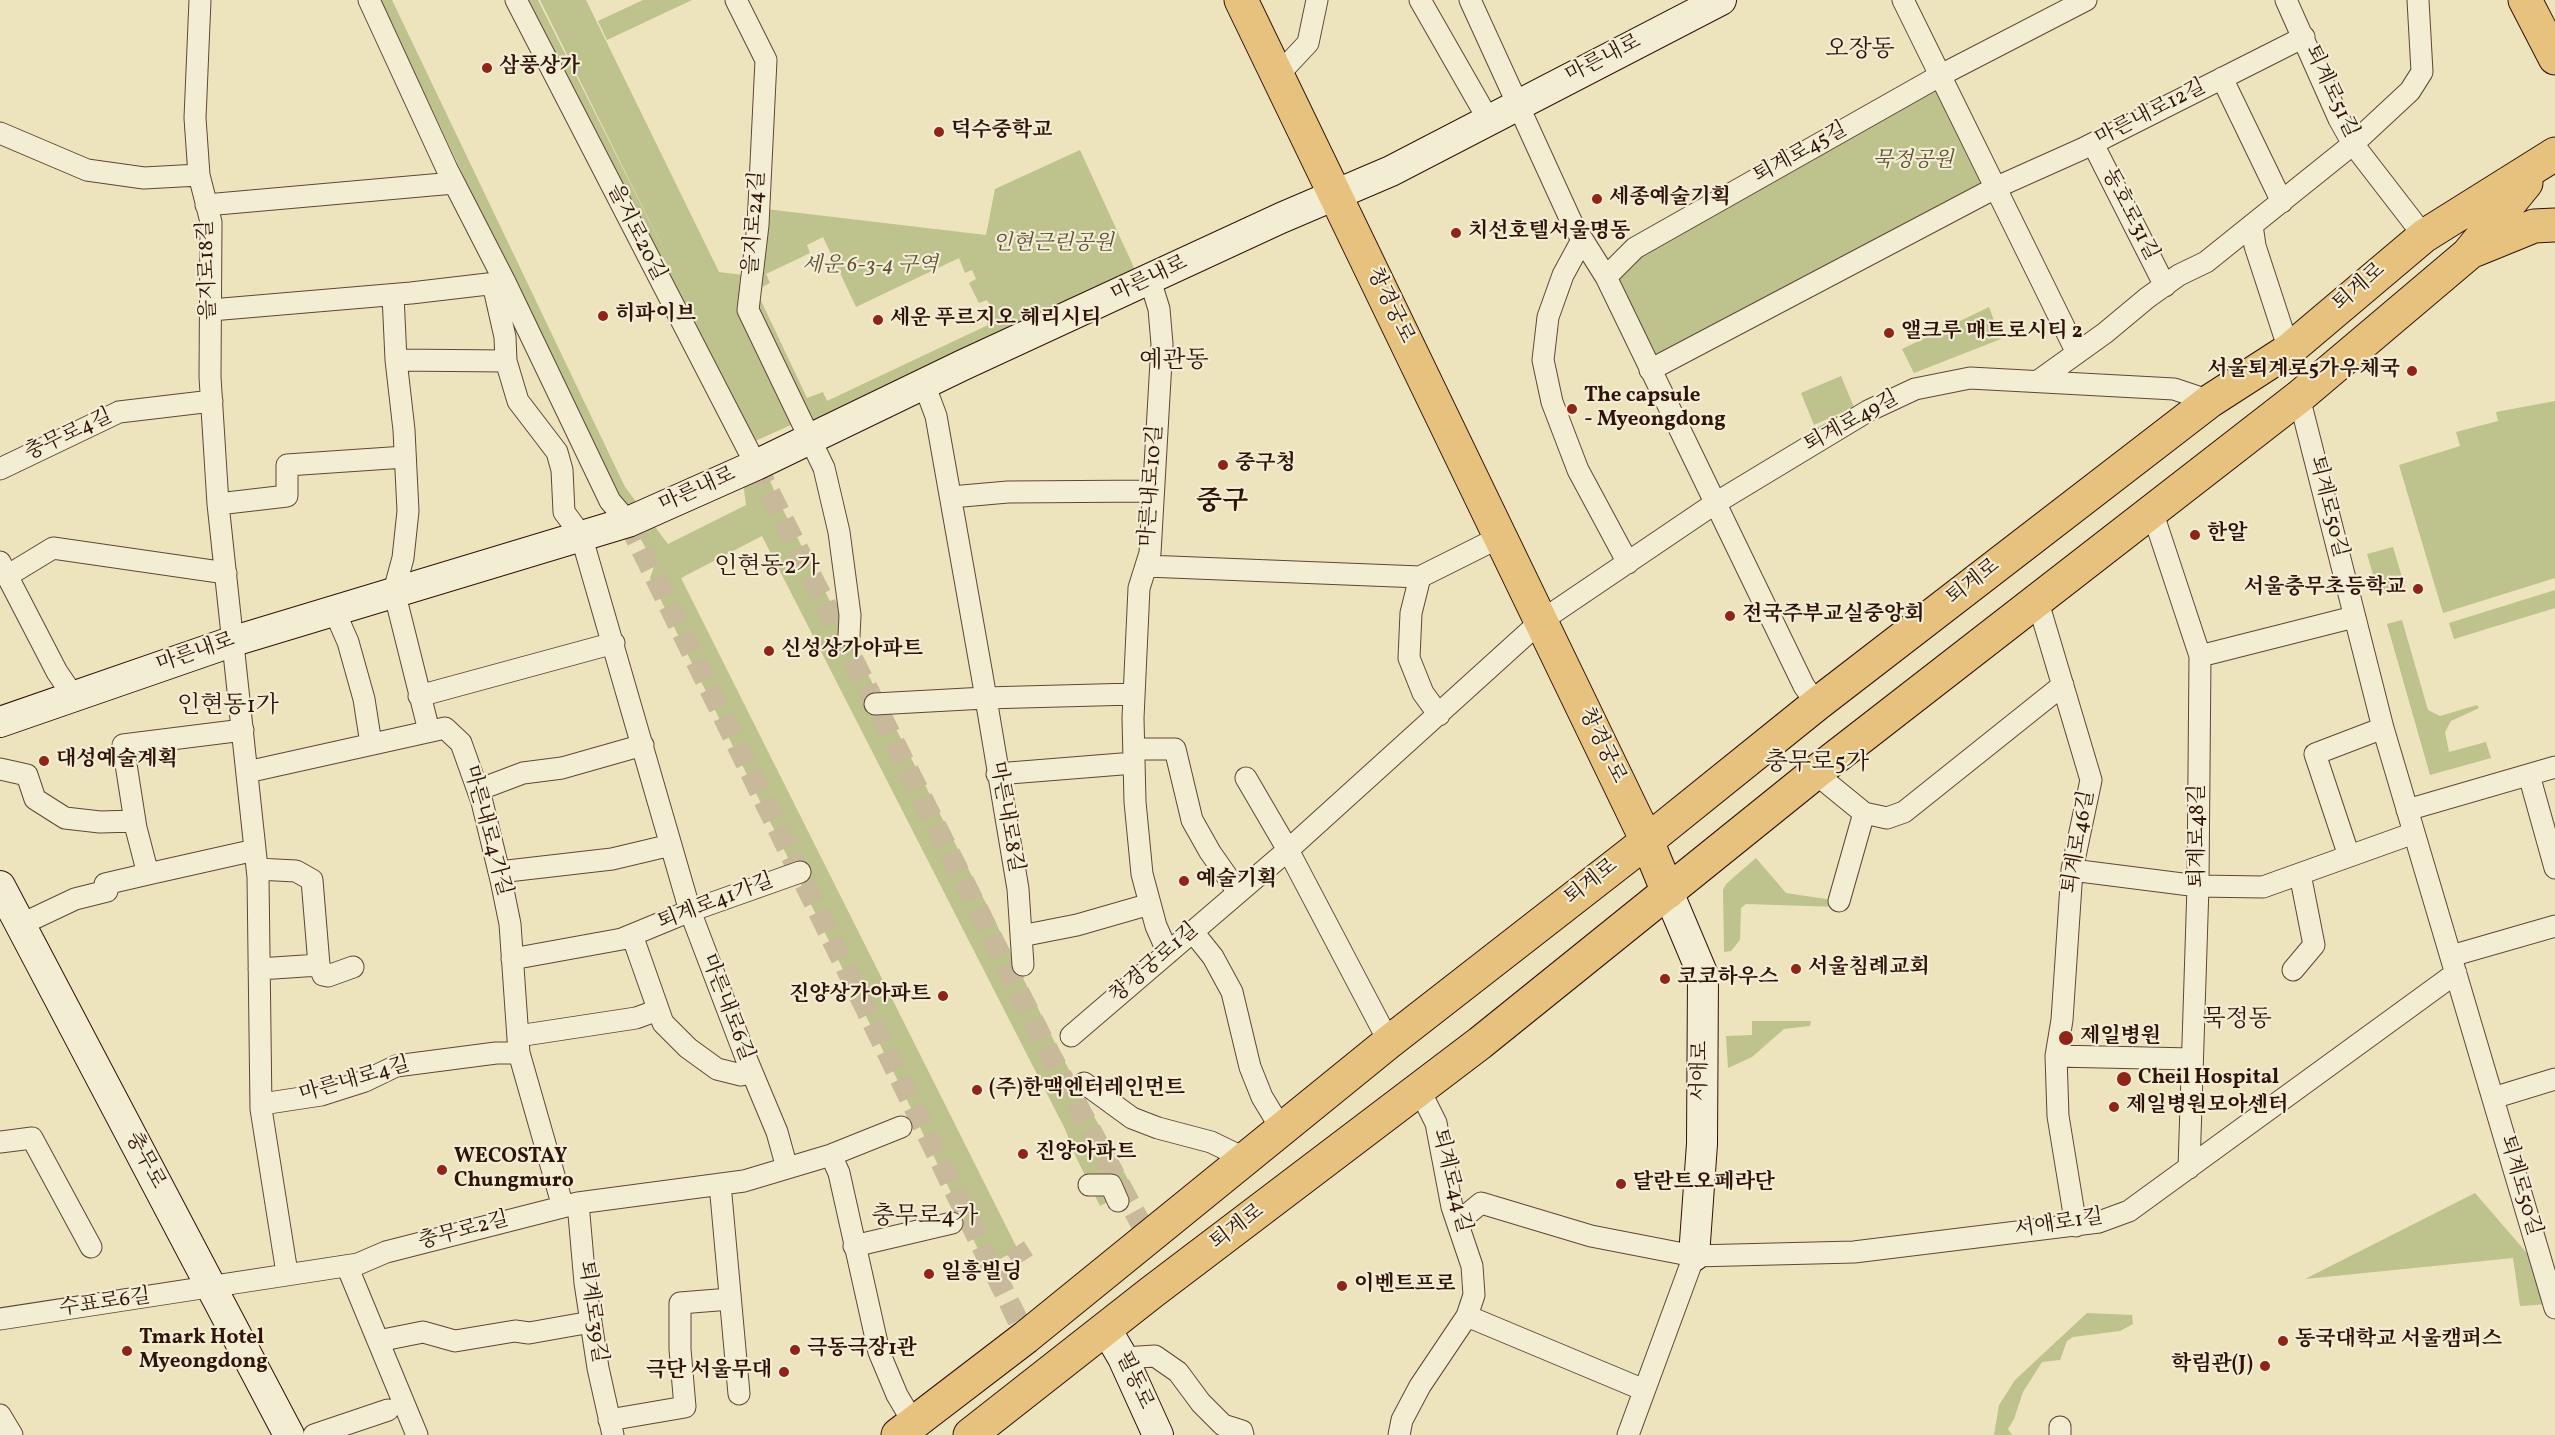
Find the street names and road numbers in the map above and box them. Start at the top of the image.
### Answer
street label: 마른내로 [1562,30,1646,90]
street label: 퇴계로51길 [2298,42,2362,142]
street label: 마른내로12길 [2091,75,2211,153]
street label: 퇴계로45길 [1750,118,1852,190]
street label: 동호로31길 [2095,165,2163,265]
street label: 을지로24길 [740,170,772,276]
street label: 을지로20길 [600,181,670,285]
street label: 을지로18길 [195,220,223,320]
street label: 마른내로 [1108,251,1192,309]
street label: 퇴계로 [2329,259,2391,317]
street label: 창경궁로 [1360,264,1418,348]
street label: 퇴계로49길 [1800,387,1904,459]
street label: 충무로4길 [21,405,117,467]
street label: 마른내로10길 [1136,424,1170,548]
street label: 퇴계로50길 [2302,454,2352,560]
street label: 마른내로 [656,463,740,519]
street label: 퇴계로 [1942,554,2006,612]
street label: 마른내로 [154,629,238,679]
street label: 창경궁로 [1572,704,1630,788]
street label: 마른내로8길 [983,760,1027,874]
street label: 마른내로4가길 [456,763,516,899]
street label: 퇴계로48길 [2186,784,2212,888]
street label: 퇴계로46길 [2059,789,2101,895]
street label: 퇴계로 [1560,854,1624,912]
street label: 퇴계로41가길 [654,869,778,937]
street label: 창경궁로1길 [1105,919,1205,1009]
street label: 마른내로6길 [694,951,758,1065]
street label: 서애로 [1689,1040,1715,1102]
street label: 마른내로4길 [297,1053,413,1109]
street label: 퇴계로44길 [1425,1126,1475,1236]
street label: 충무로 [119,1128,169,1194]
street label: 퇴계로50길 [2493,1133,2545,1239]
street label: 퇴계로 [1206,1200,1270,1256]
street label: 서애로1길 [2013,1206,2105,1244]
street label: 충무로2길 [416,1208,512,1256]
street label: 퇴계로39길 [571,1260,611,1364]
street label: 수표로6길 [58,1285,152,1323]
street label: 필동로 [1109,1348,1157,1414]

